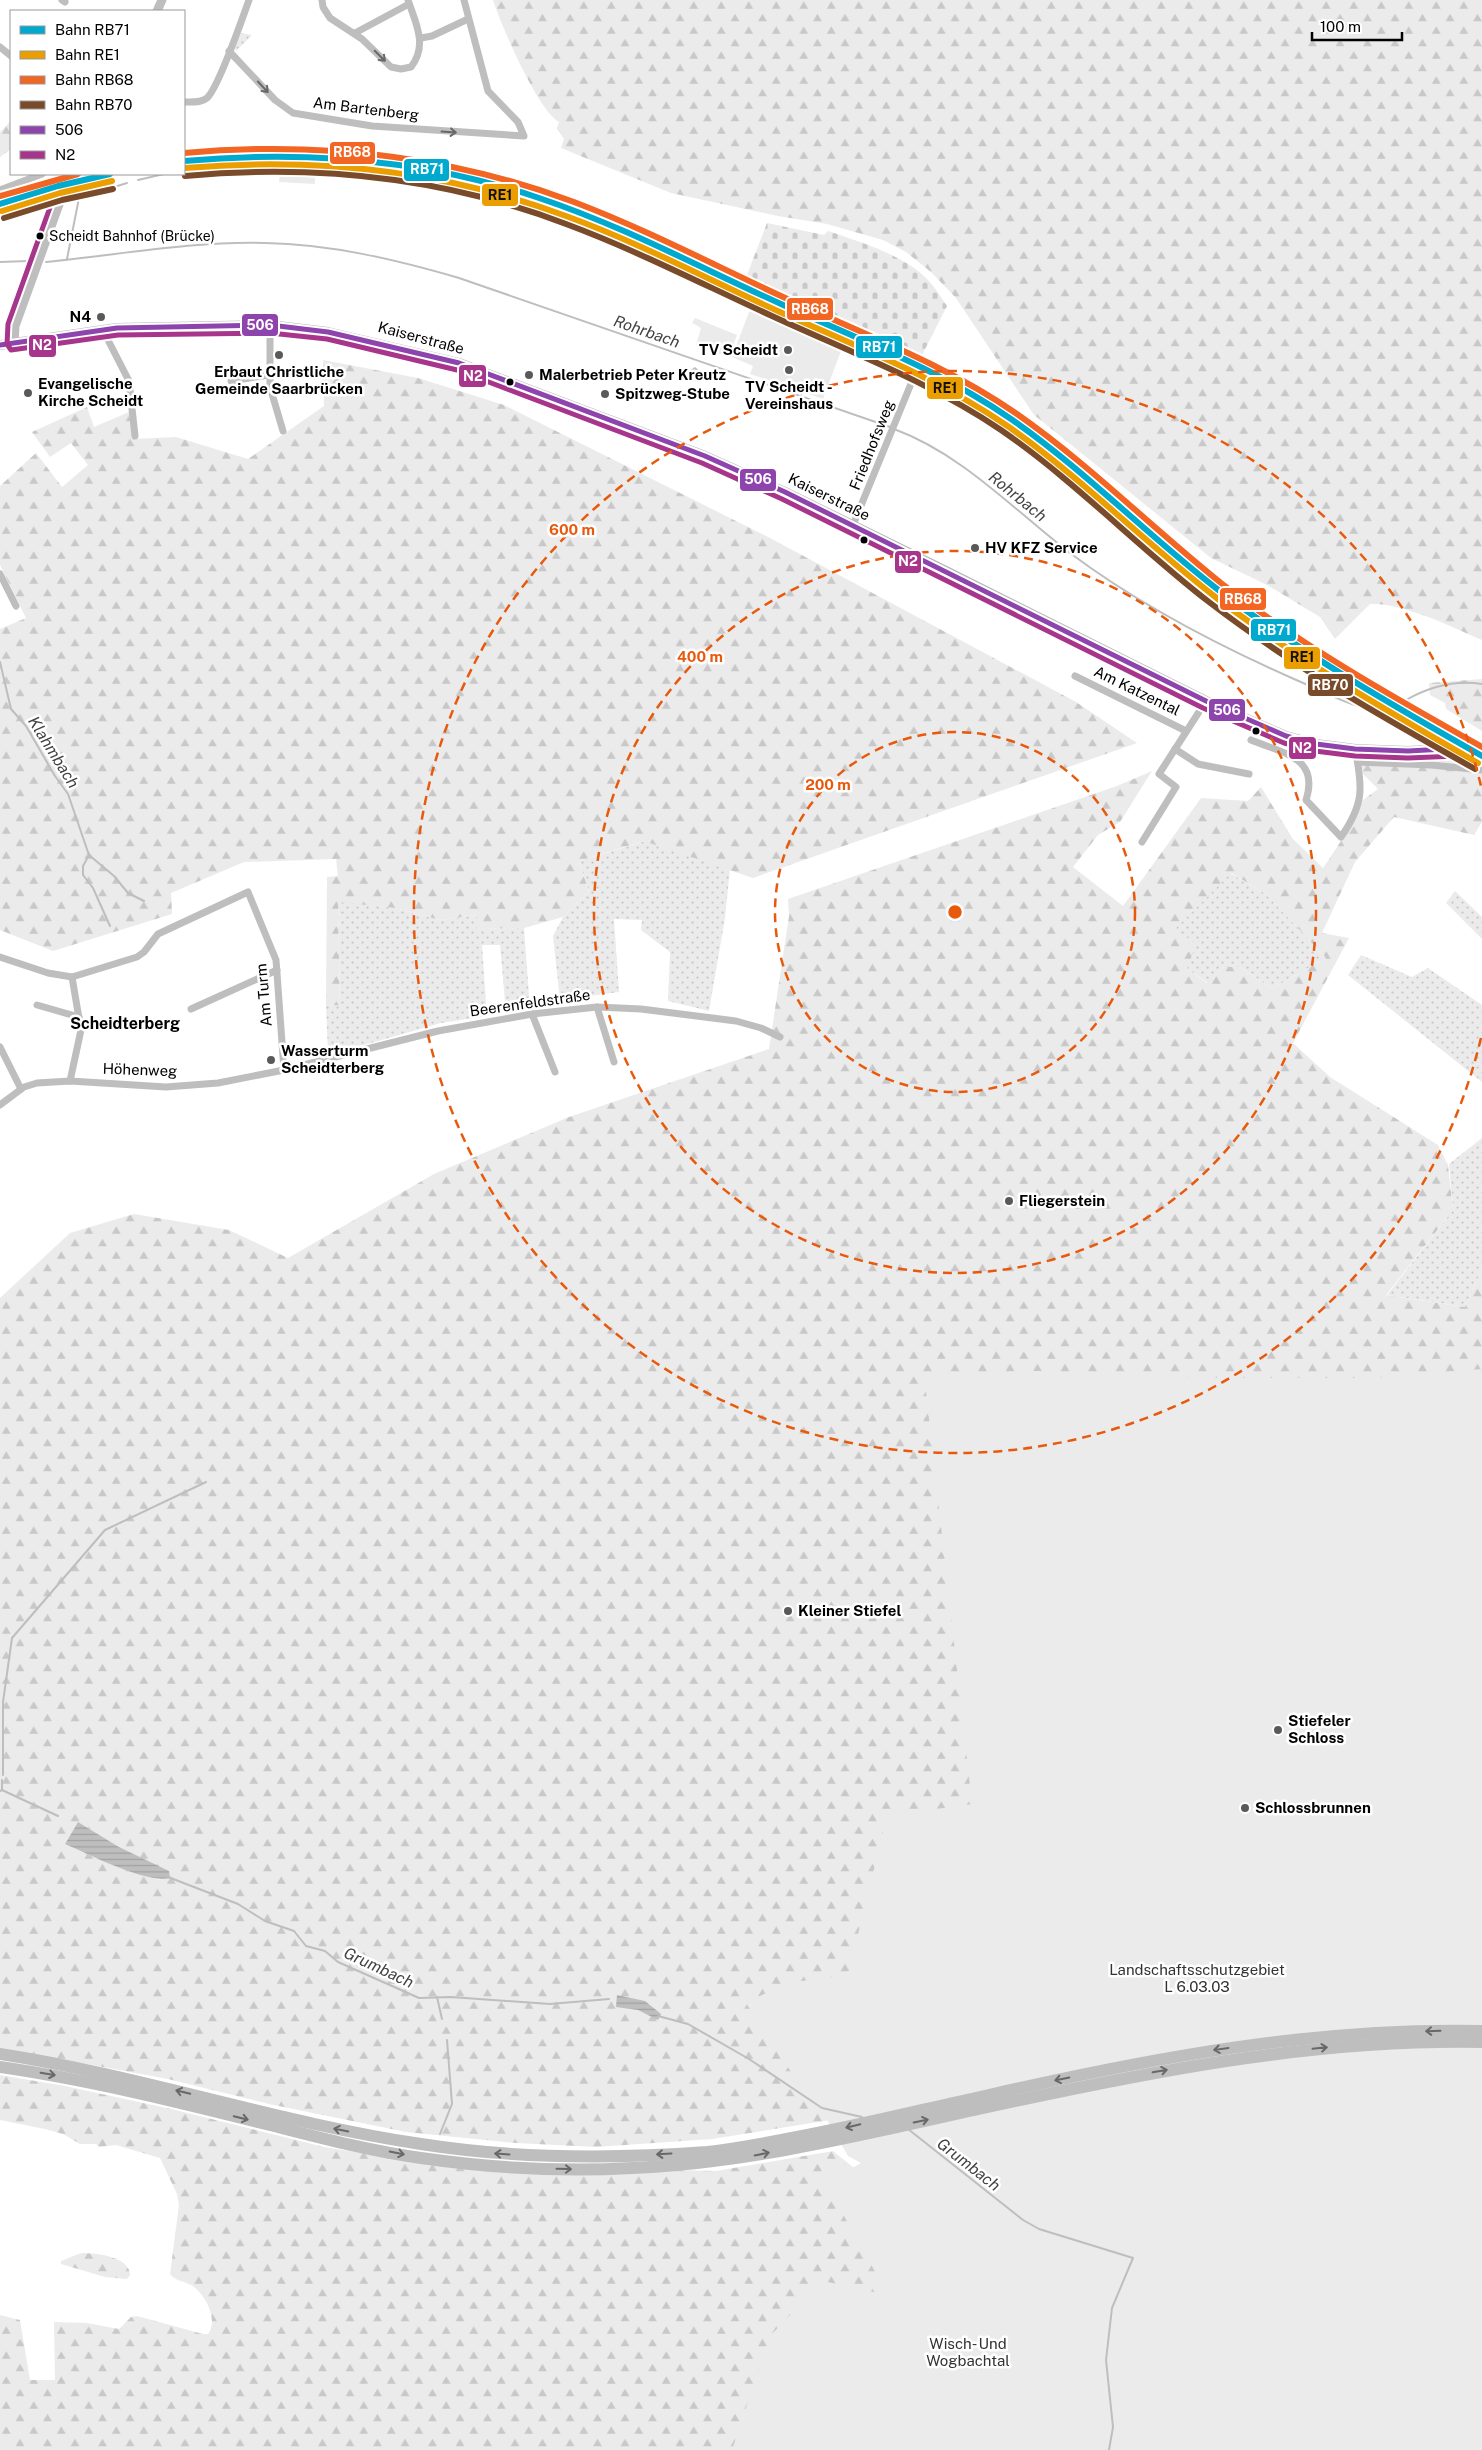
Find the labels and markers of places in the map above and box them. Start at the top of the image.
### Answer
place label: Scheidt Bahnhof (Brücke) [49,228,215,244]
marker: Scheidt Bahnhof (Brücke) [35,231,45,241]
place label: N4 [69,308,91,325]
marker: N4 [95,311,107,323]
place label: TV Scheidt [699,341,778,358]
marker: TV Scheidt [782,344,794,356]
marker: Erbaut Christliche Gemeinde Saarbrücken [273,349,285,361]
place label: Erbaut Christliche Gemeinde Saarbrücken [195,363,363,397]
marker: TV Scheidt - Vereinshaus [783,364,795,376]
place label: Malerbetrieb Peter Kreutz [539,366,726,383]
marker: Malerbetrieb Peter Kreutz [523,369,535,381]
place label: Evangelische Kirche Scheidt [38,375,143,409]
unlabelled marker [505,377,515,387]
place label: TV Scheidt - Vereinshaus [745,378,833,412]
place label: Spitzweg-Stube [615,385,730,402]
marker: Evangelische Kirche Scheidt [22,387,34,399]
marker: Spitzweg-Stube [599,388,611,400]
unlabelled marker [859,535,869,545]
place label: HV KFZ Service [985,539,1098,556]
marker: HV KFZ Service [969,542,981,554]
unlabelled marker [1251,726,1261,736]
centre of rings [946,903,964,921]
place label: Wasserturm Scheidterberg [281,1042,385,1076]
marker: Wasserturm Scheidterberg [265,1054,277,1066]
place label: Fliegerstein [1019,1192,1105,1209]
marker: Fliegerstein [1003,1195,1015,1207]
place label: Kleiner Stiefel [798,1602,901,1619]
marker: Kleiner Stiefel [782,1605,794,1617]
place label: Stiefeler Schloss [1288,1712,1351,1746]
marker: Stiefeler Schloss [1272,1724,1284,1736]
place label: Schlossbrunnen [1255,1799,1371,1816]
marker: Schlossbrunnen [1239,1802,1251,1814]

